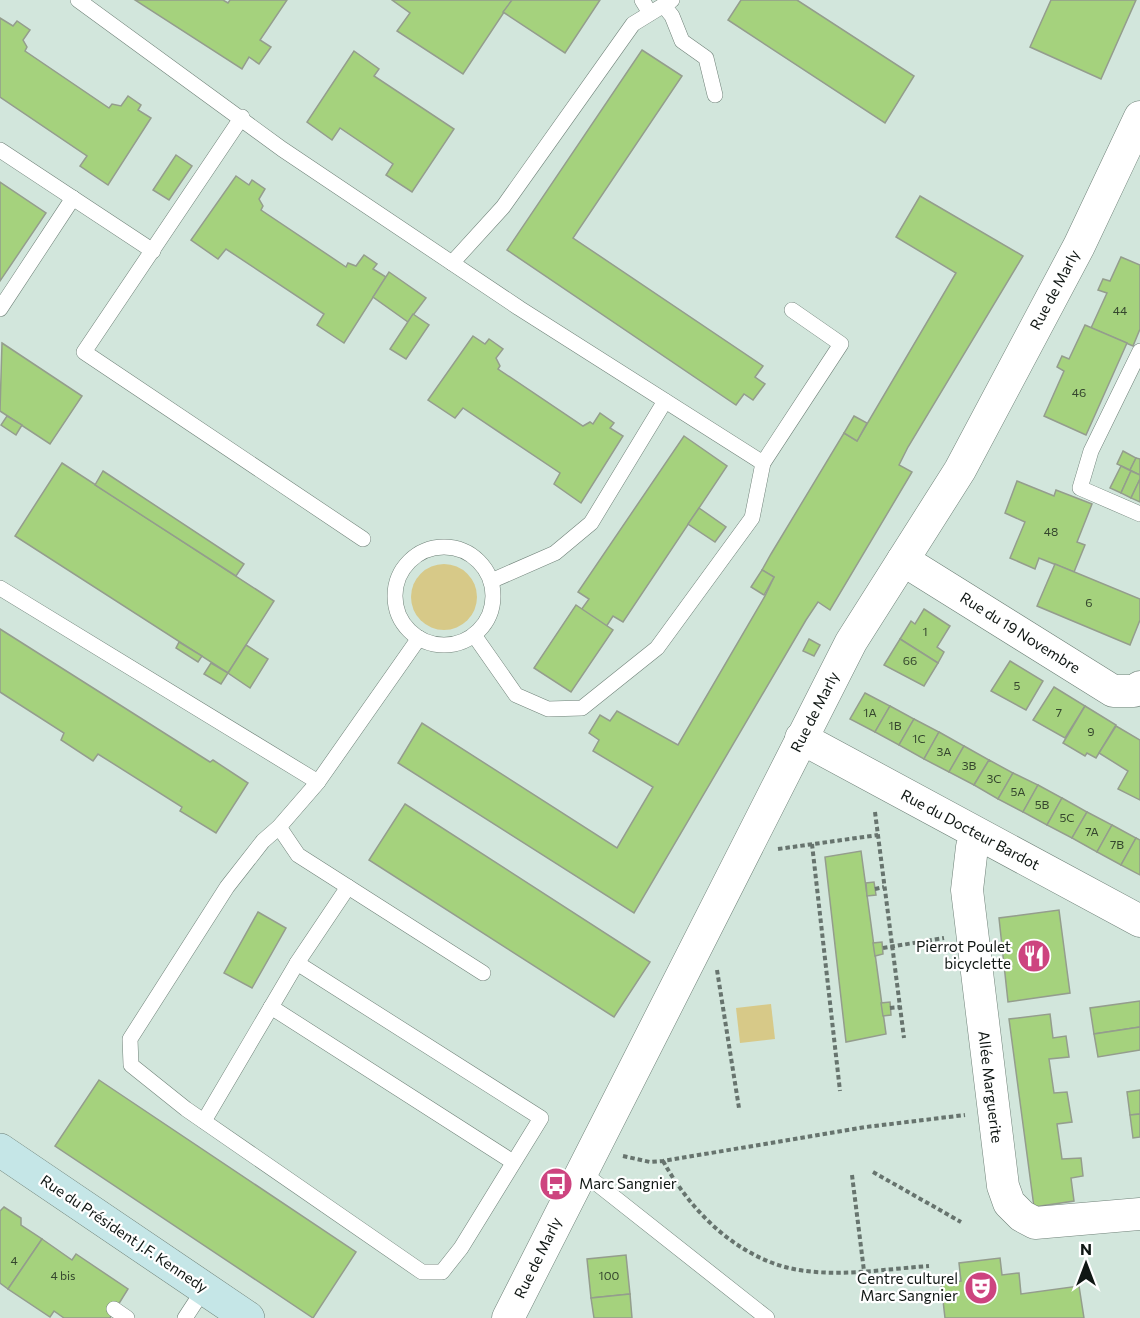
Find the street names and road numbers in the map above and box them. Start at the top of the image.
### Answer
street label: Rue de Marly [1025,246,1083,333]
street label: Rue du 19 Novembre [957,588,1084,676]
street label: Rue de Marly [786,668,842,755]
street label: Rue du Docteur Bardot [898,785,1043,873]
street label: Allée Marguerite [975,1030,1007,1144]
street label: Rue du Président J.F. Kennedy [38,1170,212,1296]
street label: Rue de Marly [510,1214,565,1301]

